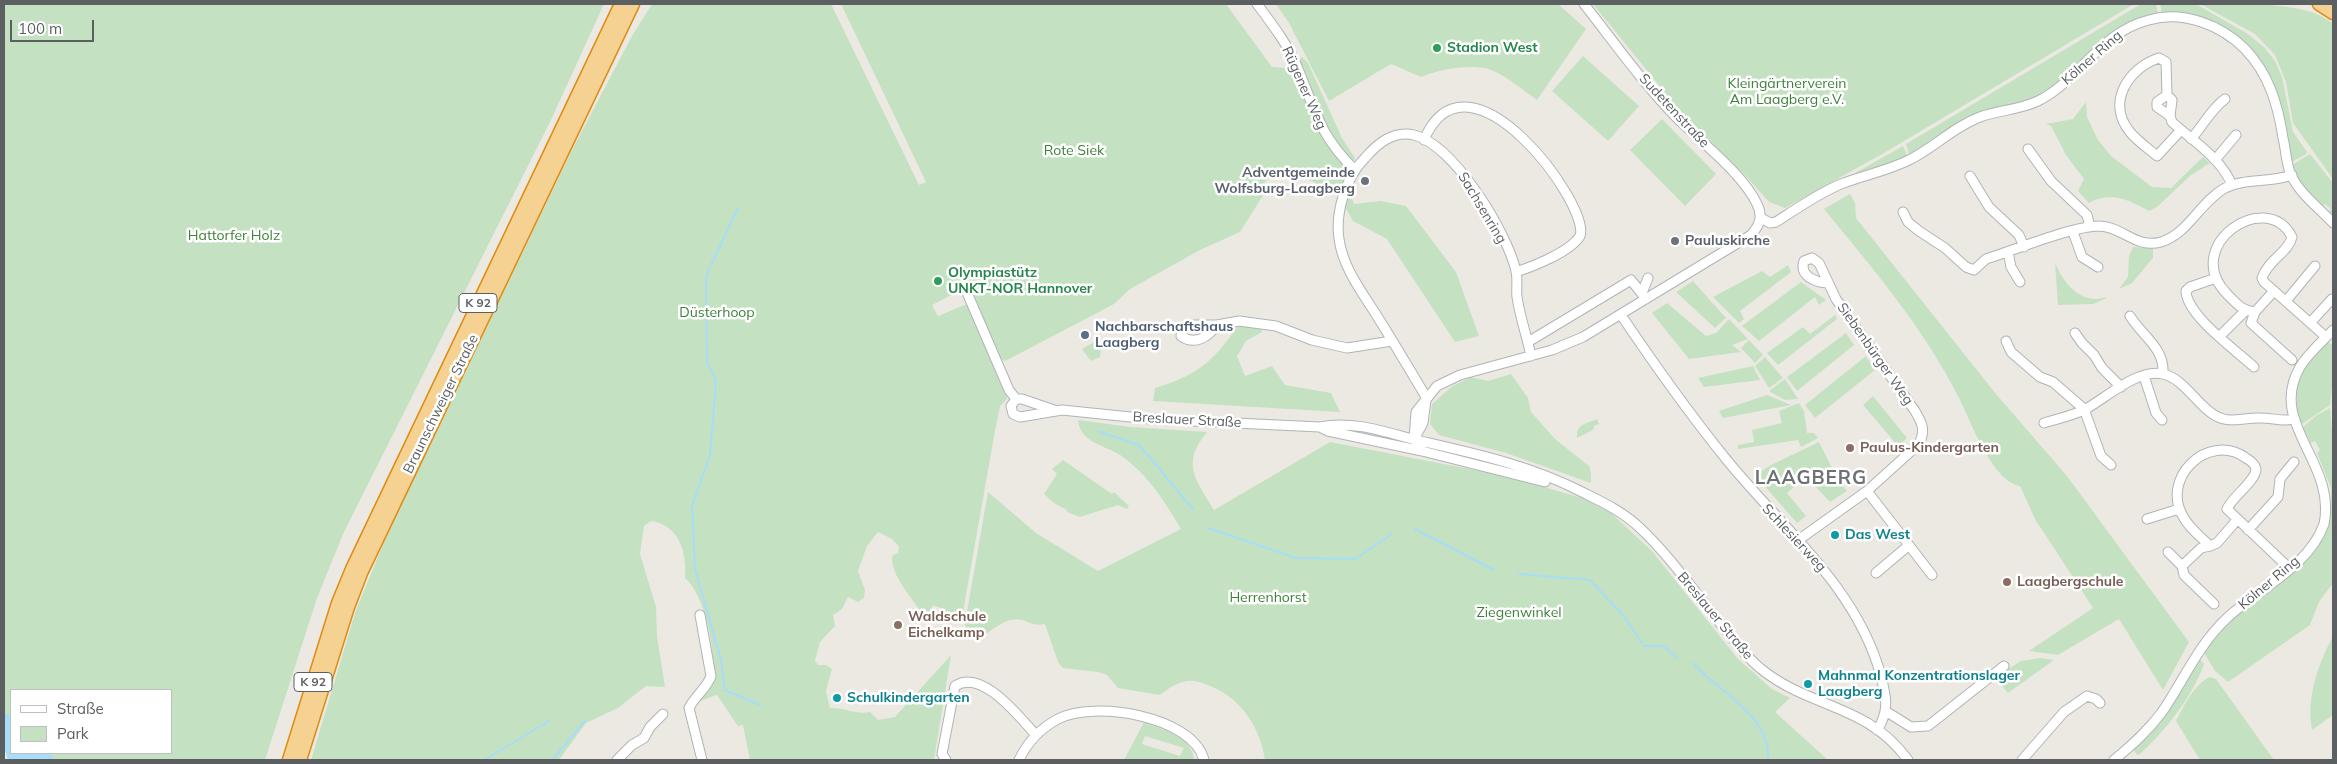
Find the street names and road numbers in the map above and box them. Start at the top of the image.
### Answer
street label: Kölner Ring [2058,27,2126,89]
street label: Rügener Weg [1278,44,1330,132]
street label: Sudetenstraße [1635,70,1713,152]
street label: Sachsenring [1454,169,1510,247]
road number: K 92 [459,294,497,312]
street label: Siebenbürger Weg [1833,300,1917,408]
street label: Braunschweiger Straße [400,332,482,476]
street label: Breslauer Straße [1132,409,1242,431]
street label: Schlesierweg [1758,501,1830,575]
street label: Kölner Ring [2235,553,2303,613]
street label: Breslauer Straße [1674,569,1756,663]
road number: K 92 [294,672,332,692]

